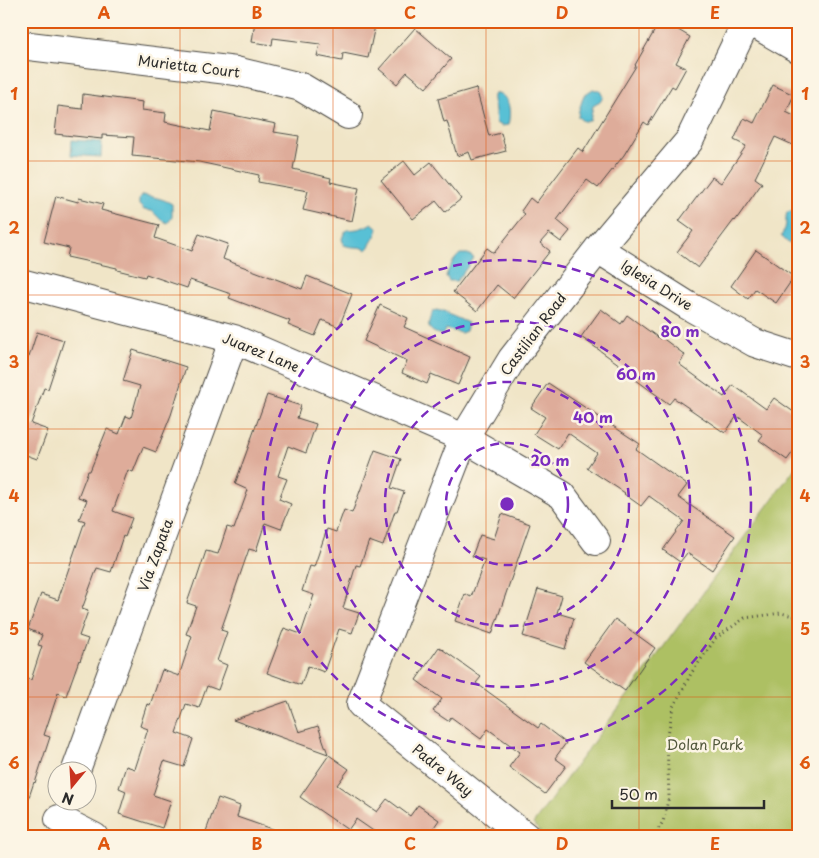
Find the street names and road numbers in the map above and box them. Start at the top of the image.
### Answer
street label: Murietta Court [137,49,241,83]
street label: Iglesia Drive [617,255,697,316]
street label: Castilian Road [495,288,571,380]
street label: Juarez Lane [219,327,303,377]
street label: Via Zapata [132,515,178,594]
street label: Padre Way [408,739,478,801]

